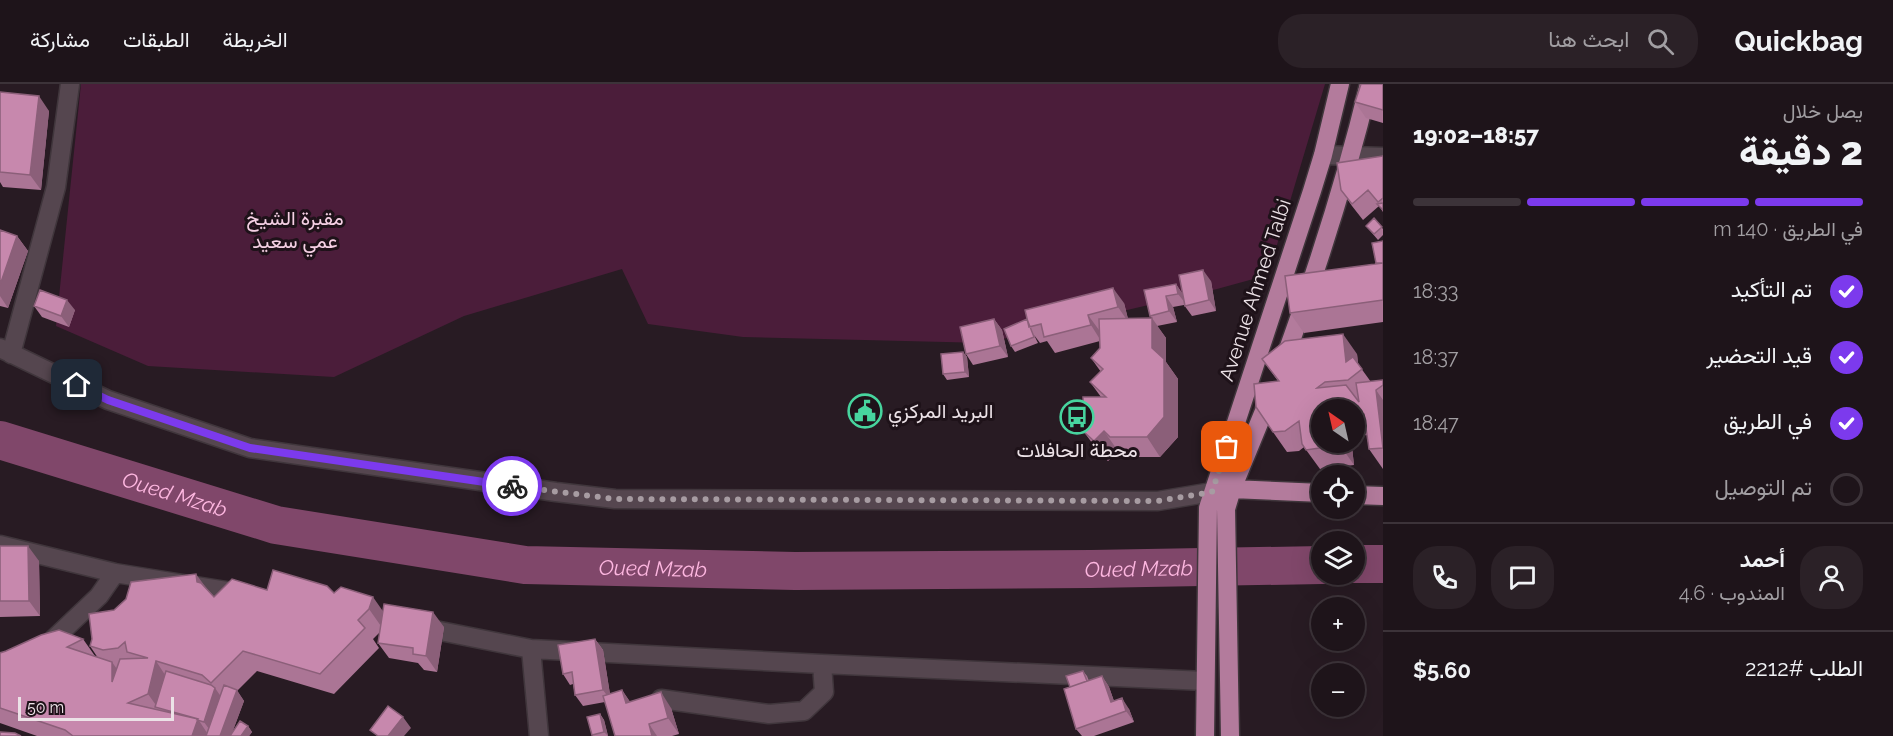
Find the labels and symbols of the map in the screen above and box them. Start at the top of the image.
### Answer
street label: Avenue Ahmed Talbi [1214,196,1296,384]
park label: مقبرة الشيخ عمي سعيد [246,206,344,258]
pin [51,359,102,410]
public building icon: البريد المركزي [847,393,883,429]
place label: البريد المركزي [888,399,993,428]
bus stop icon: محطة الحافلات [1059,399,1095,435]
north arrow [1311,399,1365,453]
pin [1201,421,1252,472]
place label: محطة الحافلات [1016,438,1138,462]
courier [482,456,542,516]
water label: Oued Mzab [119,466,230,522]
water label: Oued Mzab [599,554,707,582]
water label: Oued Mzab [1085,555,1193,582]
scale bar [18,694,174,722]

